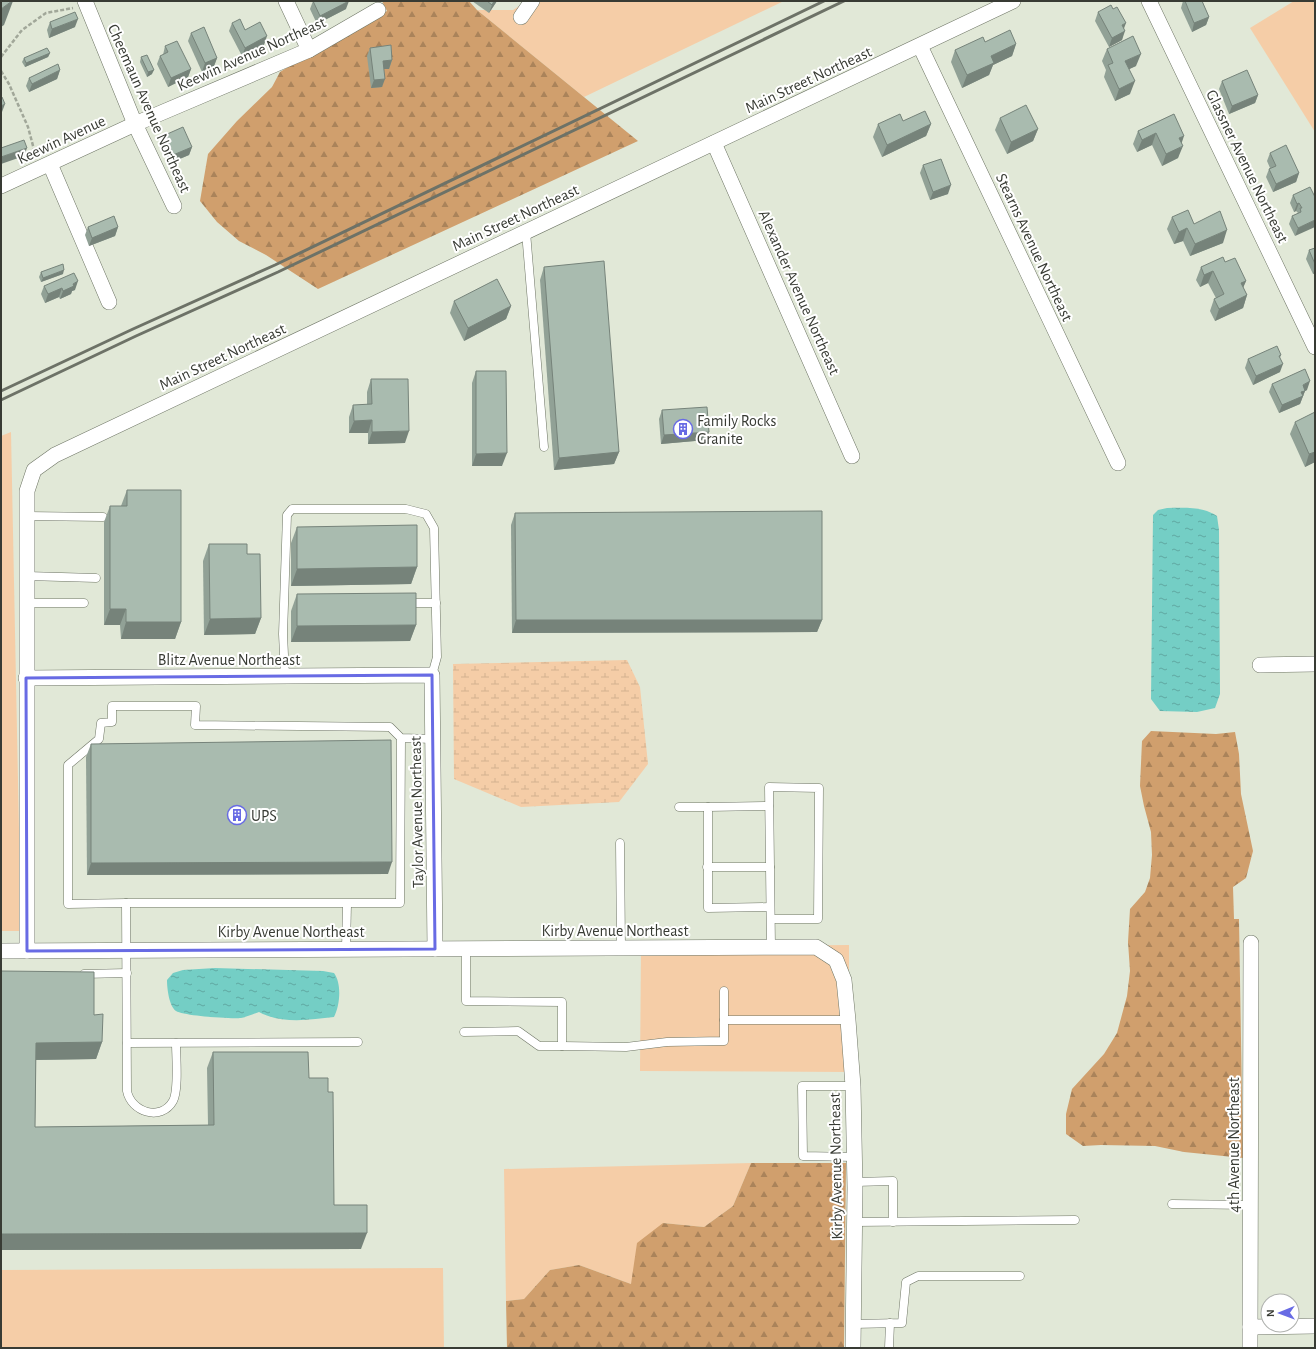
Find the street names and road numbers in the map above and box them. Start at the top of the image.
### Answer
street label: Keewin Avenue Northeast [175,14,328,94]
street label: Cheemaun Avenue Northeast [105,22,194,195]
street label: Main Street Northeast [743,44,874,116]
street label: Glassner Avenue Northeast [1203,87,1291,245]
street label: Keewin Avenue [15,113,108,167]
street label: Stearns Avenue Northeast [993,171,1075,324]
street label: Main Street Northeast [450,182,581,254]
street label: Alexander Avenue Northeast [756,208,843,377]
street label: Main Street Northeast [157,321,288,393]
street label: Blitz Avenue Northeast [158,652,300,668]
street label: Taylor Avenue Northeast [408,736,427,888]
street label: Kirby Avenue Northeast [541,923,689,940]
street label: Kirby Avenue Northeast [217,924,365,941]
street label: 4th Avenue Northeast [1226,1077,1242,1213]
street label: Kirby Avenue Northeast [827,1092,846,1240]

